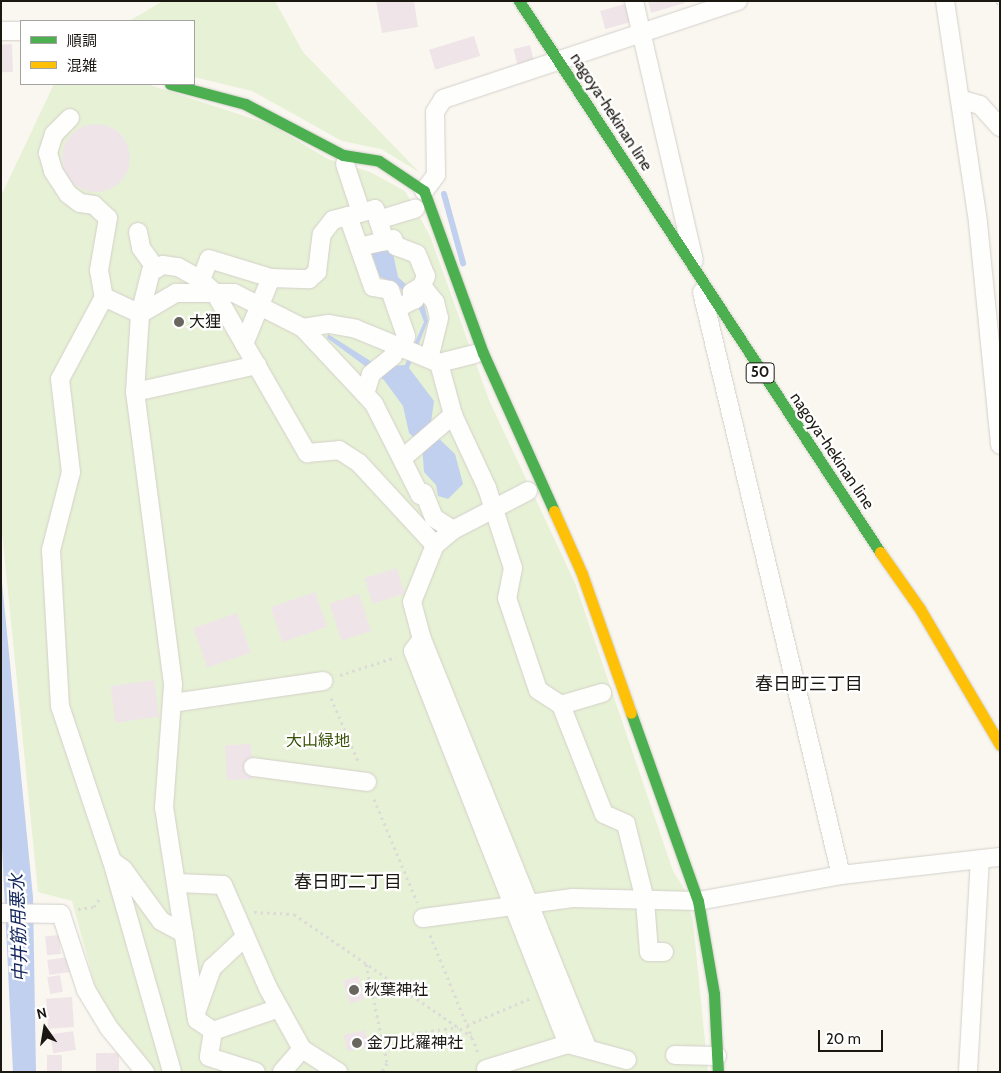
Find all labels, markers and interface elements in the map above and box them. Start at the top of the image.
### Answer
legend [20,20,195,85]
text: 順調 [67,32,97,50]
street label: nagoya-hekinan line [566,50,656,174]
text: 混雑 [67,57,97,75]
place label: 大狸 [189,312,221,332]
marker: 大狸 [173,316,185,328]
road number: 50 [745,360,775,386]
street label: nagoya-hekinan line [786,389,878,513]
district label: 春日町三丁目 [755,673,863,695]
park label: 大山緑地 [286,731,350,751]
district label: 春日町二丁目 [294,871,402,893]
water label: 中井筋用悪水 [6,874,32,982]
place label: 秋葉神社 [364,980,428,1000]
marker: 秋葉神社 [348,984,360,996]
north arrow [20,1003,70,1053]
text: N [35,1004,48,1023]
scale bar [821,1020,886,1052]
text: 20 m [826,1030,861,1048]
place label: 金刀比羅神社 [367,1033,463,1053]
marker: 金刀比羅神社 [351,1037,363,1049]

